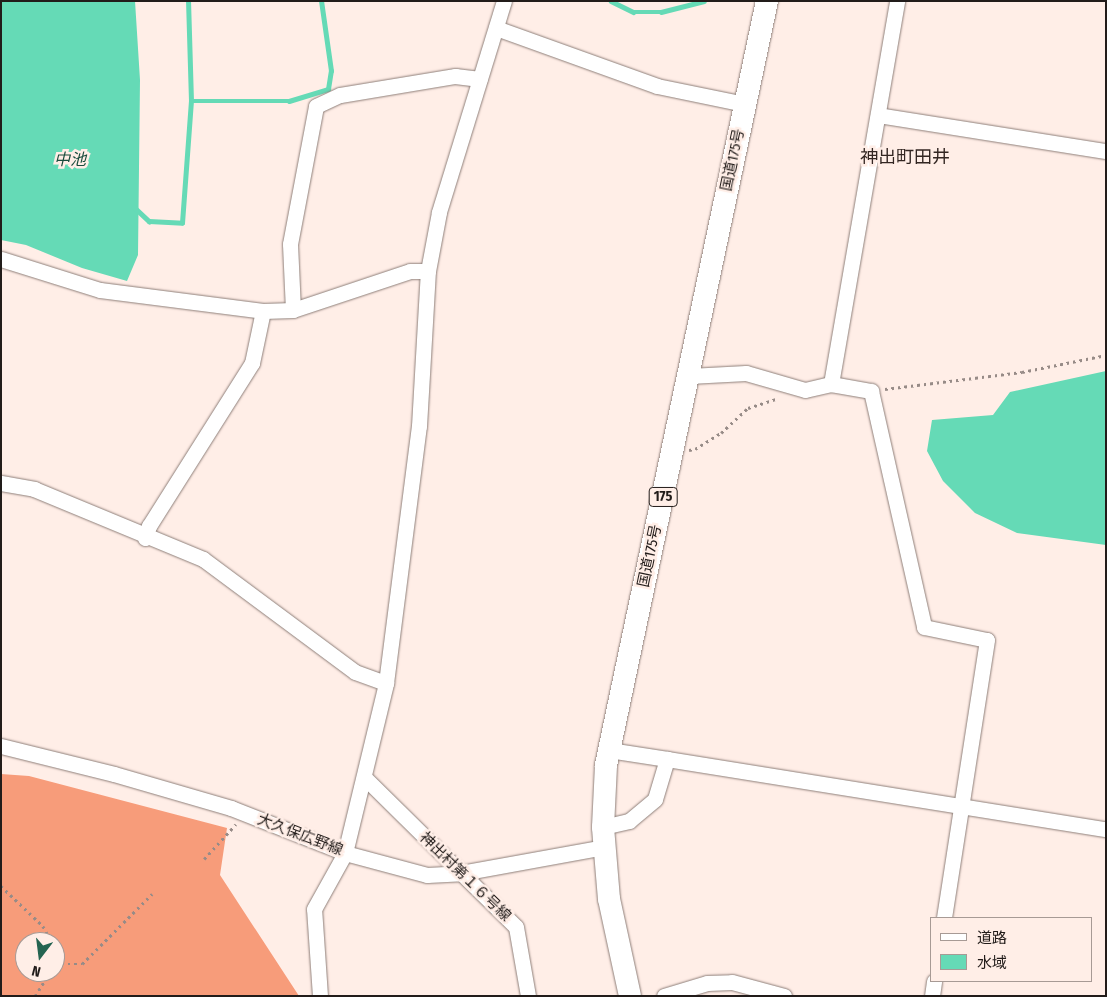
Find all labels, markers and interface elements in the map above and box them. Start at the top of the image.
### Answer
street label: 国道175号 [718,127,748,193]
district label: 神出町田井 [860,146,950,168]
water label: 中池 [54,150,86,170]
road number: 175 [648,486,678,508]
street label: 国道175号 [635,523,665,589]
street label: 大久保広野線 [255,810,345,860]
street label: 神出村第１６号線 [416,829,514,925]
legend [930,917,1092,982]
text: 道路 [977,929,1007,947]
north arrow [15,932,65,982]
text: 水域 [977,954,1007,972]
text: N [30,962,43,980]

